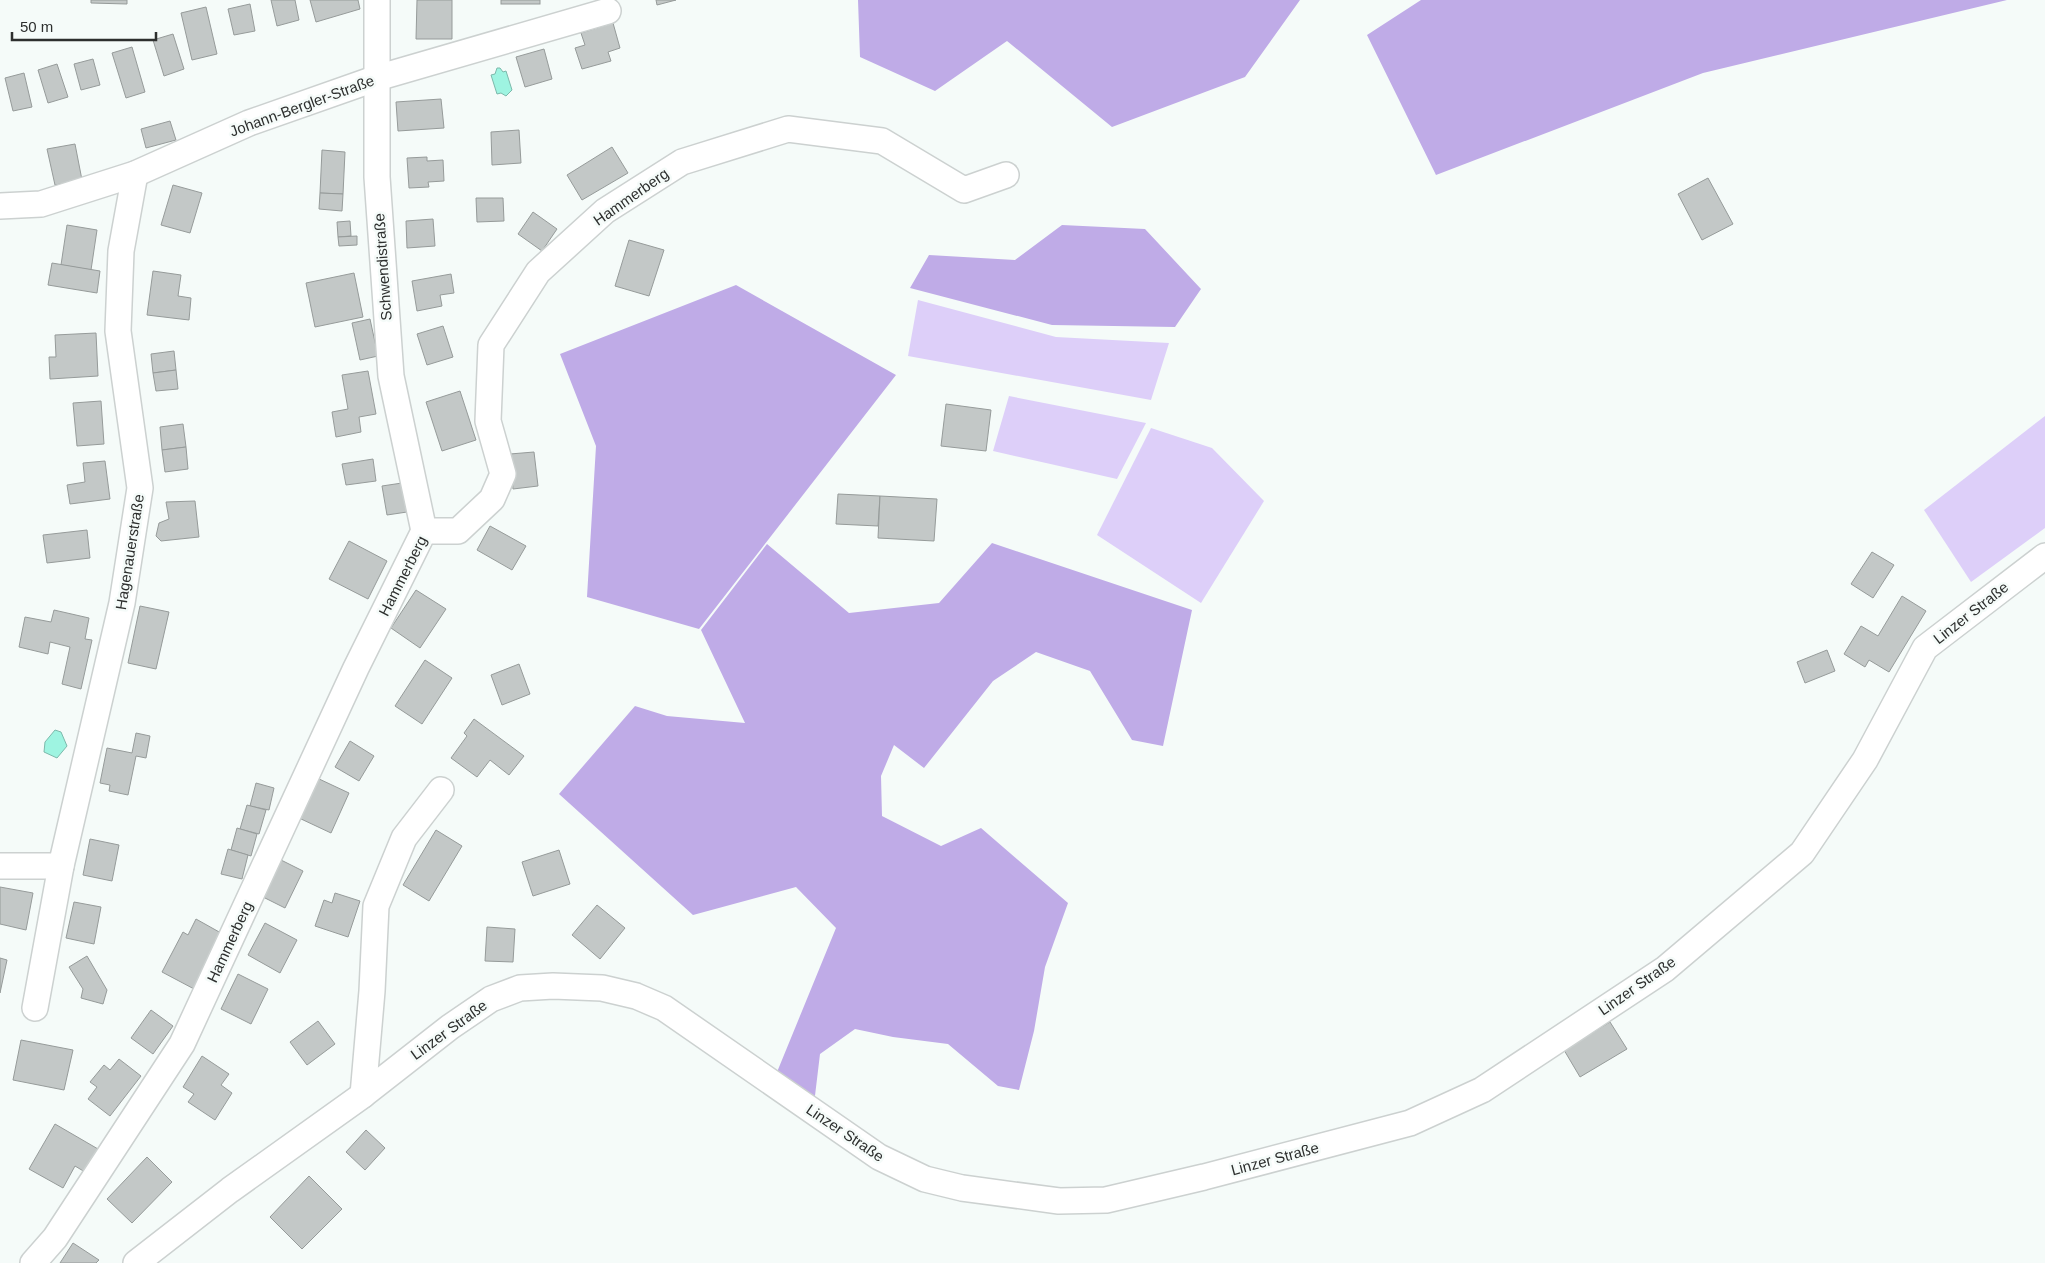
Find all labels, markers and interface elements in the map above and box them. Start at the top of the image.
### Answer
scale bar [12,10,156,42]
text: 50 m [20,18,53,35]
street label: Johann-Bergler-Straße [227,71,376,140]
street label: Hammerberg [590,165,671,229]
street label: Schwendistraße [370,213,395,321]
street label: Hagenauerstraße [112,493,147,611]
street label: Hammerberg [375,533,430,619]
street label: Linzer Straße [1930,578,2011,647]
street label: Hammerberg [203,899,256,985]
street label: Linzer Straße [1595,953,1678,1018]
street label: Linzer Straße [407,996,490,1063]
street label: Linzer Straße [803,1100,887,1165]
street label: Linzer Straße [1229,1139,1321,1178]

